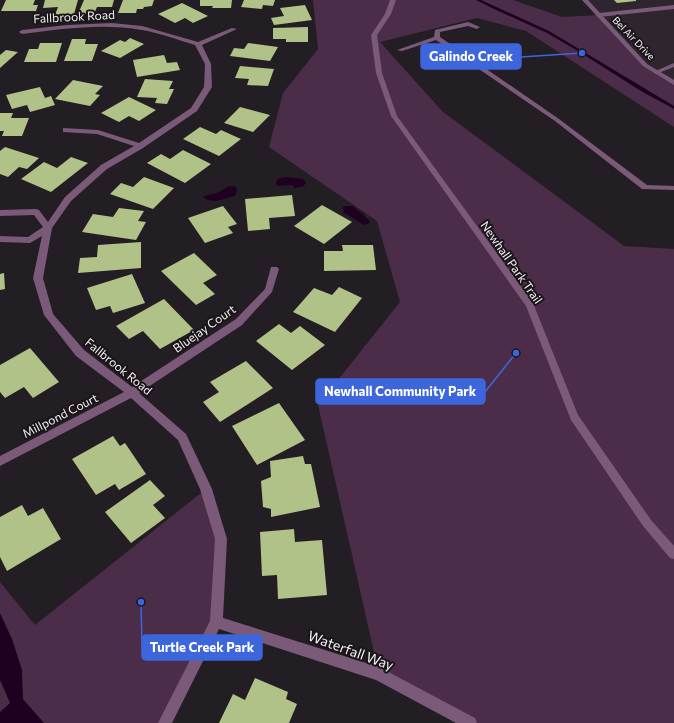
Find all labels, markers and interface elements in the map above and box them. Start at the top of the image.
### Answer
street label: Fallbrook Road [33,7,115,25]
street label: Bel Air Drive [610,14,658,62]
callout: Galindo Creek [421,44,521,69]
text: Galindo Creek [429,48,514,64]
street label: Newhall Park Trail [478,218,546,306]
street label: Bluejay Court [170,301,238,355]
street label: Fallbrook Road [83,335,155,397]
callout: Newhall Community Park [316,379,485,404]
text: Newhall Community Park [324,383,477,399]
street label: Millpond Court [20,390,100,440]
street label: Waterfall Way [306,627,396,673]
callout: Turtle Creek Park [142,635,262,660]
text: Turtle Creek Park [150,639,255,655]

